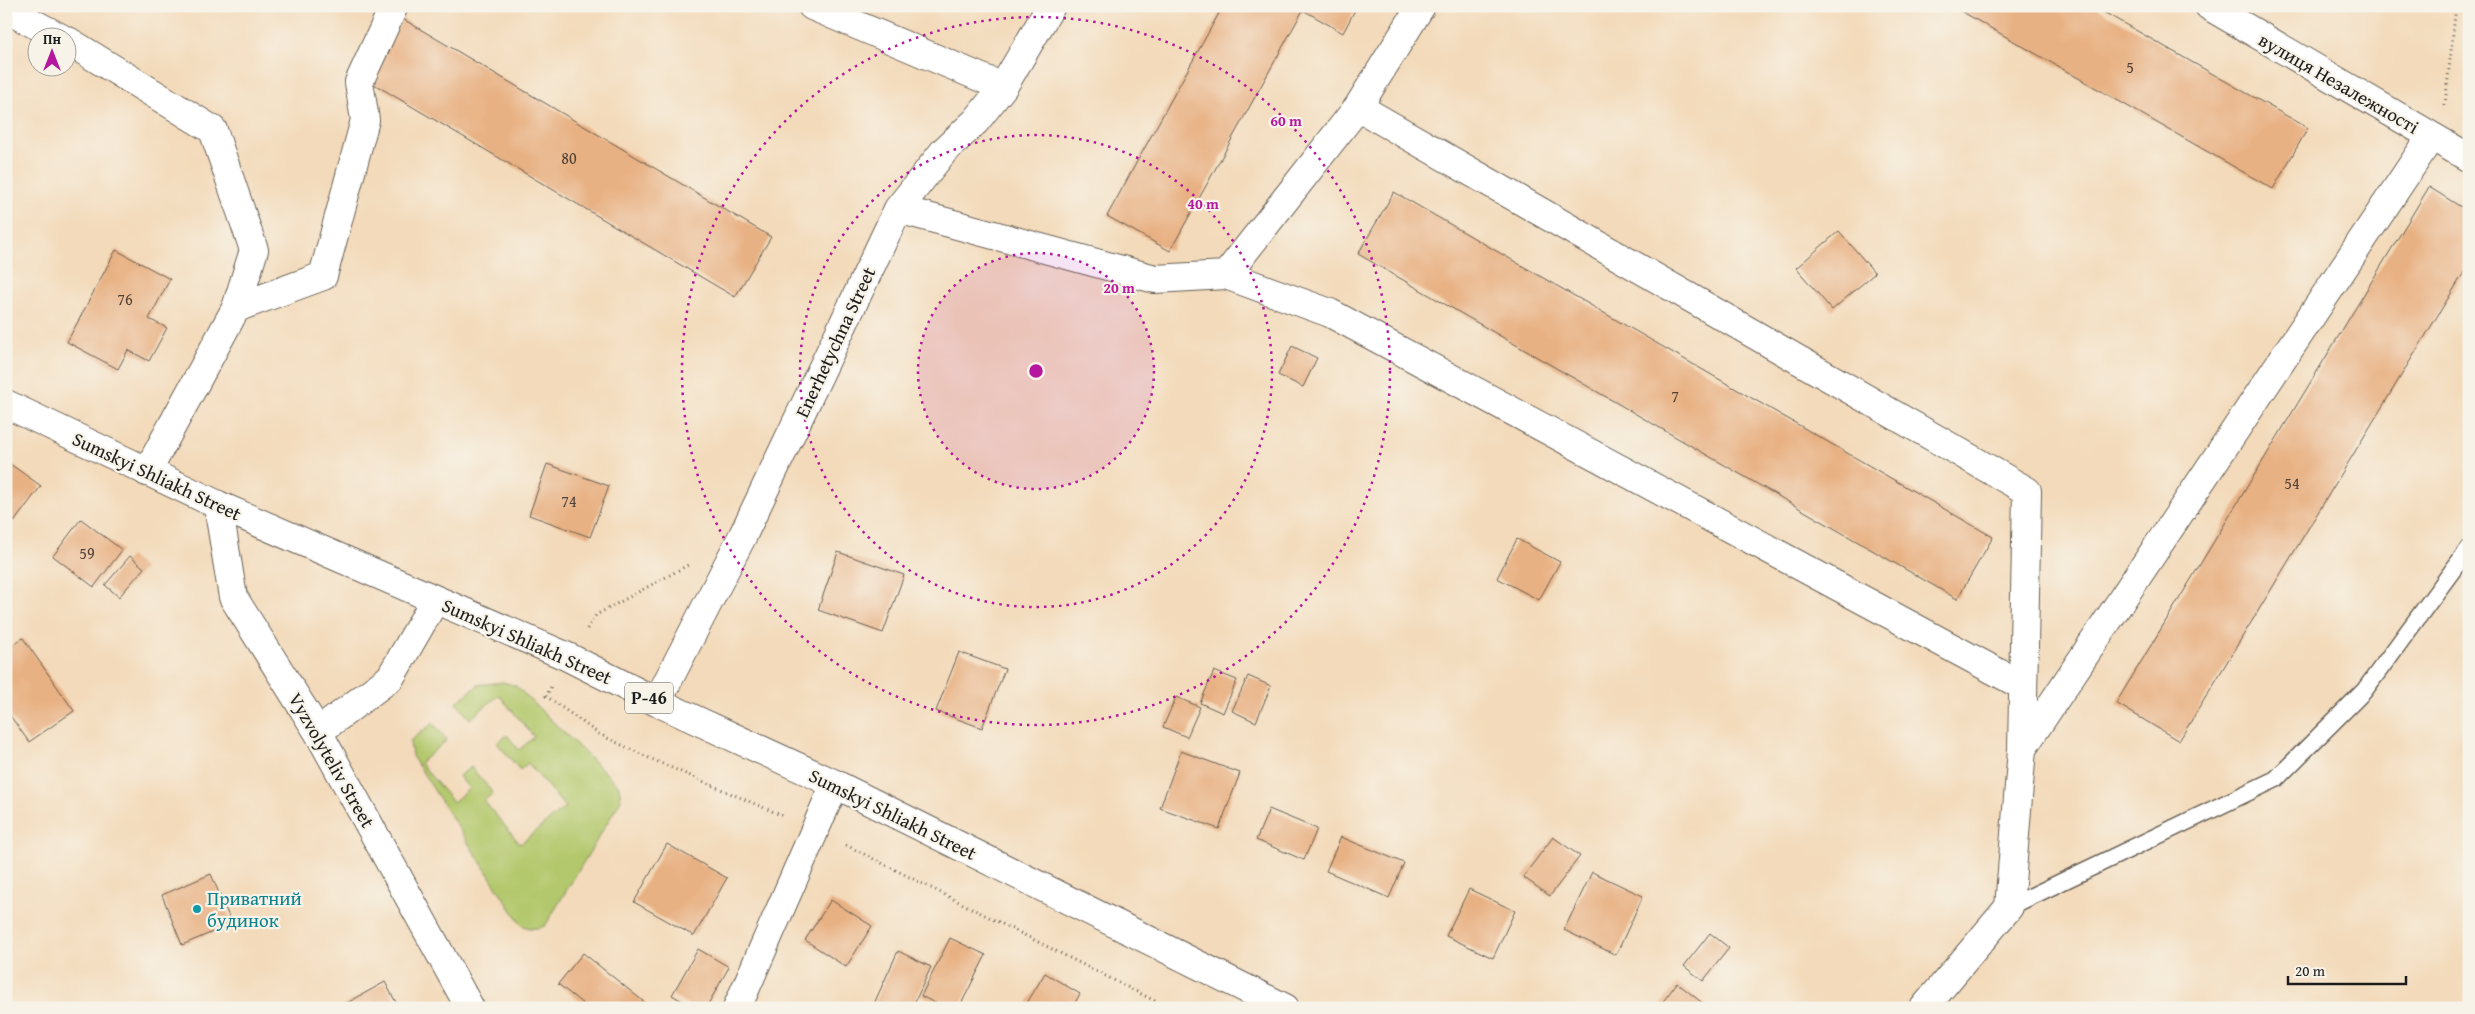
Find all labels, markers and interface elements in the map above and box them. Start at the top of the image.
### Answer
street label: вулиця Незалежності [2254,26,2424,140]
north arrow [28,28,78,78]
text: Пн [43,29,61,49]
house number: 5 [2126,55,2134,79]
text: 60 m [1270,110,1302,131]
house number: 80 [561,146,577,170]
text: 40 m [1187,193,1219,214]
street label: Enerhetychna Street [788,262,882,422]
text: 20 m [1103,277,1135,298]
house number: 76 [117,287,133,311]
centre of rings [1027,362,1045,380]
house number: 7 [1671,384,1679,408]
street label: Sumskyi Shliakh Street [68,425,246,528]
house number: 54 [2284,471,2300,495]
house number: 74 [561,489,577,513]
house number: 59 [79,541,95,565]
street label: Sumskyi Shliakh Street [438,591,617,691]
road number: Р-46 [625,682,673,714]
street label: Vyzvolyteliv Street [282,687,382,833]
street label: Sumskyi Shliakh Street [804,761,982,867]
place label: Приватний будинок [207,884,302,934]
marker: Приватний будинок [191,903,203,915]
scale bar [2288,954,2405,986]
text: 20 m [2295,960,2326,981]

